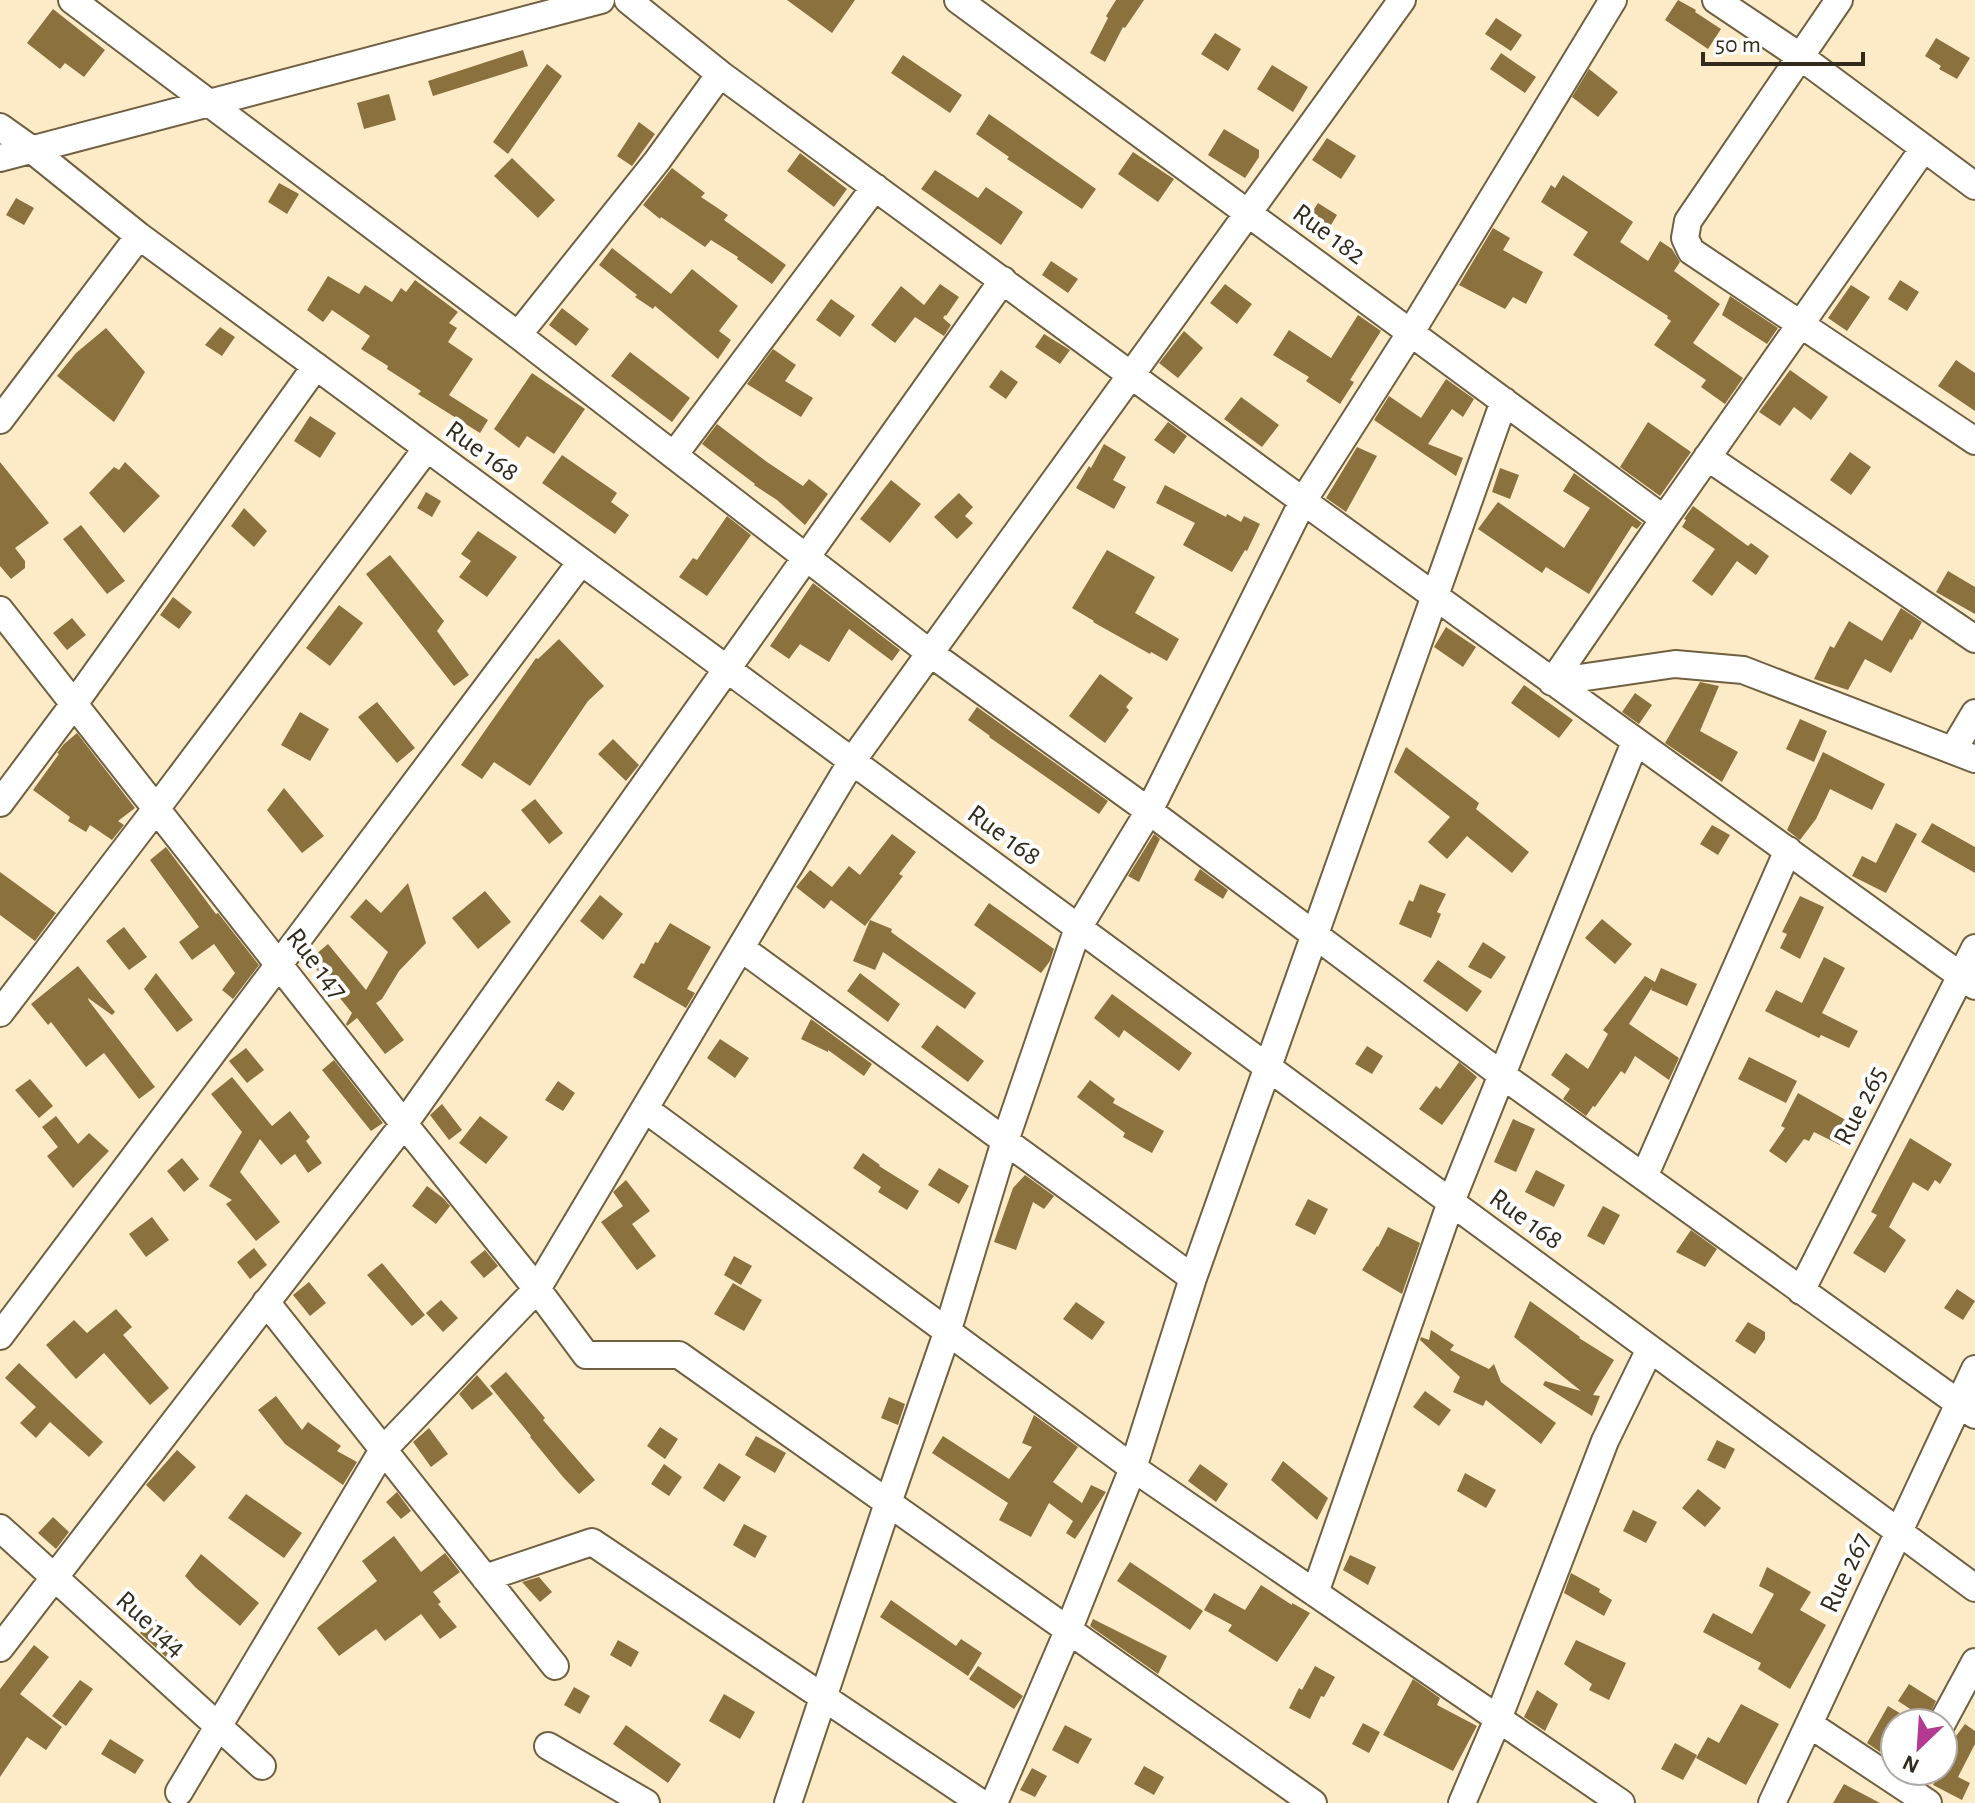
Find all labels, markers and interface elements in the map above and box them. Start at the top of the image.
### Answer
scale bar [1703,16,1863,66]
text: 50 m [1715,33,1761,57]
street label: Rue 182 [1287,199,1370,270]
street label: Rue 168 [440,416,524,487]
street label: Rue 168 [962,800,1046,871]
street label: Rue 147 [280,923,353,1005]
street label: Rue 265 [1829,1062,1892,1150]
street label: Rue 168 [1484,1184,1568,1255]
street label: Rue 267 [1815,1529,1876,1617]
street label: Rue 144 [110,1586,191,1663]
north arrow [1879,1707,1959,1787]
text: N [1899,1751,1923,1777]

